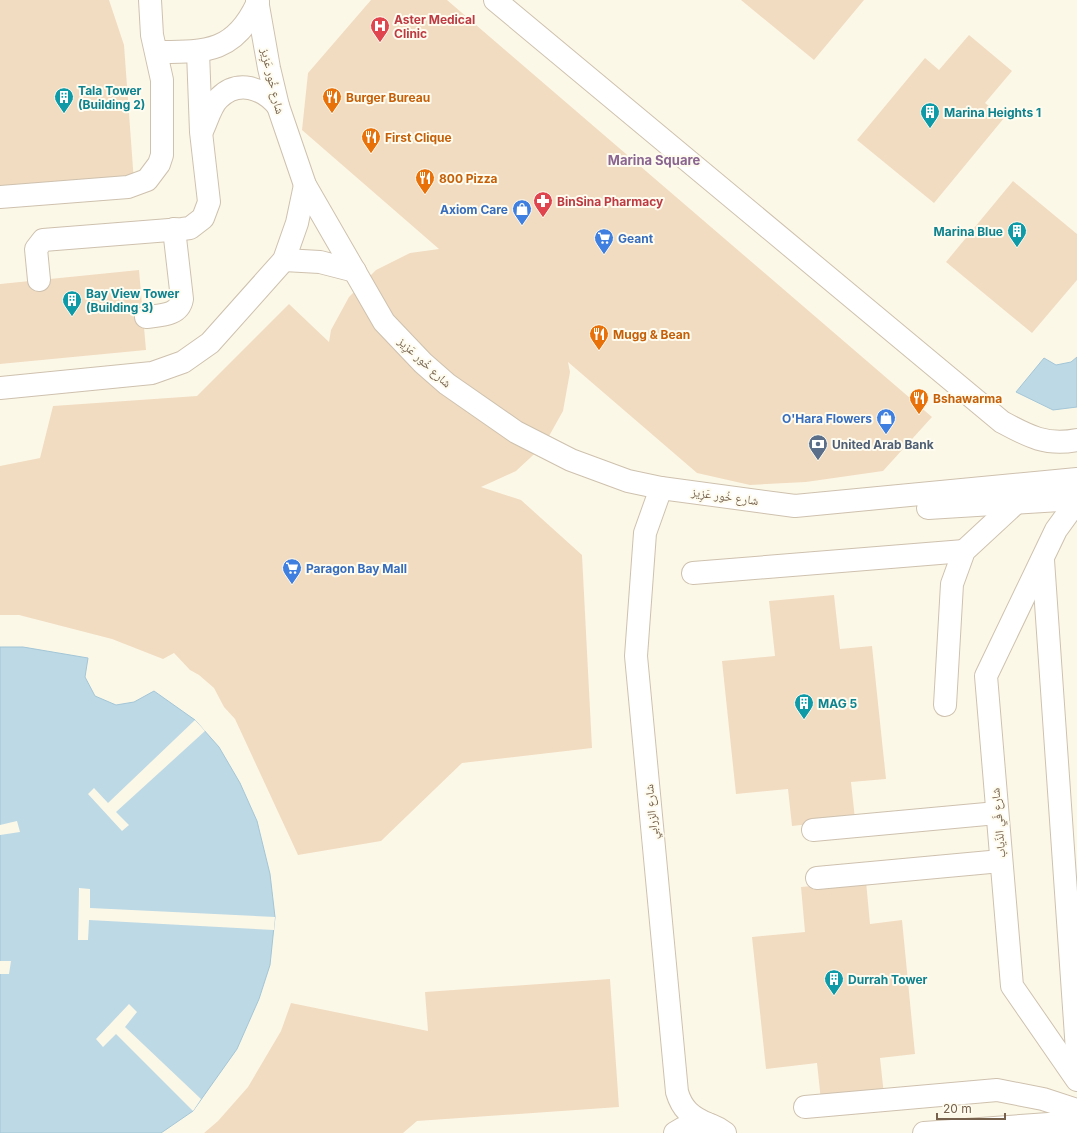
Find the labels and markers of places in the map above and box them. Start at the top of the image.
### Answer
place label: Aster Medical Clinic [394,12,475,41]
hospital icon: Aster Medical Clinic [369,15,391,43]
place label: Tala Tower (Building 2) [78,83,145,112]
building icon: Tala Tower (Building 2) [53,86,75,114]
restaurant icon: Burger Bureau [321,86,343,114]
place label: Burger Bureau [346,90,430,105]
building icon: Marina Heights 1 [919,101,941,129]
place label: Marina Heights 1 [944,105,1041,120]
restaurant icon: First Clique [360,126,382,154]
place label: First Clique [385,130,452,145]
restaurant icon: 800 Pizza [414,167,436,195]
place label: 800 Pizza [439,171,498,186]
pharmacy icon: BinSina Pharmacy [532,190,554,218]
place label: BinSina Pharmacy [557,194,664,209]
shop icon: Axiom Care [511,198,533,226]
place label: Axiom Care [440,202,508,217]
building icon: Marina Blue [1006,220,1028,248]
place label: Marina Blue [934,224,1003,239]
supermarket icon: Geant [593,227,615,255]
place label: Geant [618,231,654,246]
place label: Bay View Tower (Building 3) [86,286,179,315]
building icon: Bay View Tower (Building 3) [61,289,83,317]
restaurant icon: Mugg & Bean [588,323,610,351]
place label: Mugg & Bean [613,327,690,342]
restaurant icon: Bshawarma [908,387,930,415]
place label: Bshawarma [933,391,1002,406]
shop icon: O'Hara Flowers [875,407,897,435]
place label: O'Hara Flowers [782,411,872,426]
bank icon: United Arab Bank [807,433,829,461]
place label: United Arab Bank [832,437,934,452]
supermarket icon: Paragon Bay Mall [281,557,303,585]
place label: Paragon Bay Mall [306,561,407,576]
building icon: MAG 5 [793,692,815,720]
place label: MAG 5 [818,696,857,711]
building icon: Durrah Tower [823,968,845,996]
place label: Durrah Tower [848,972,928,987]

